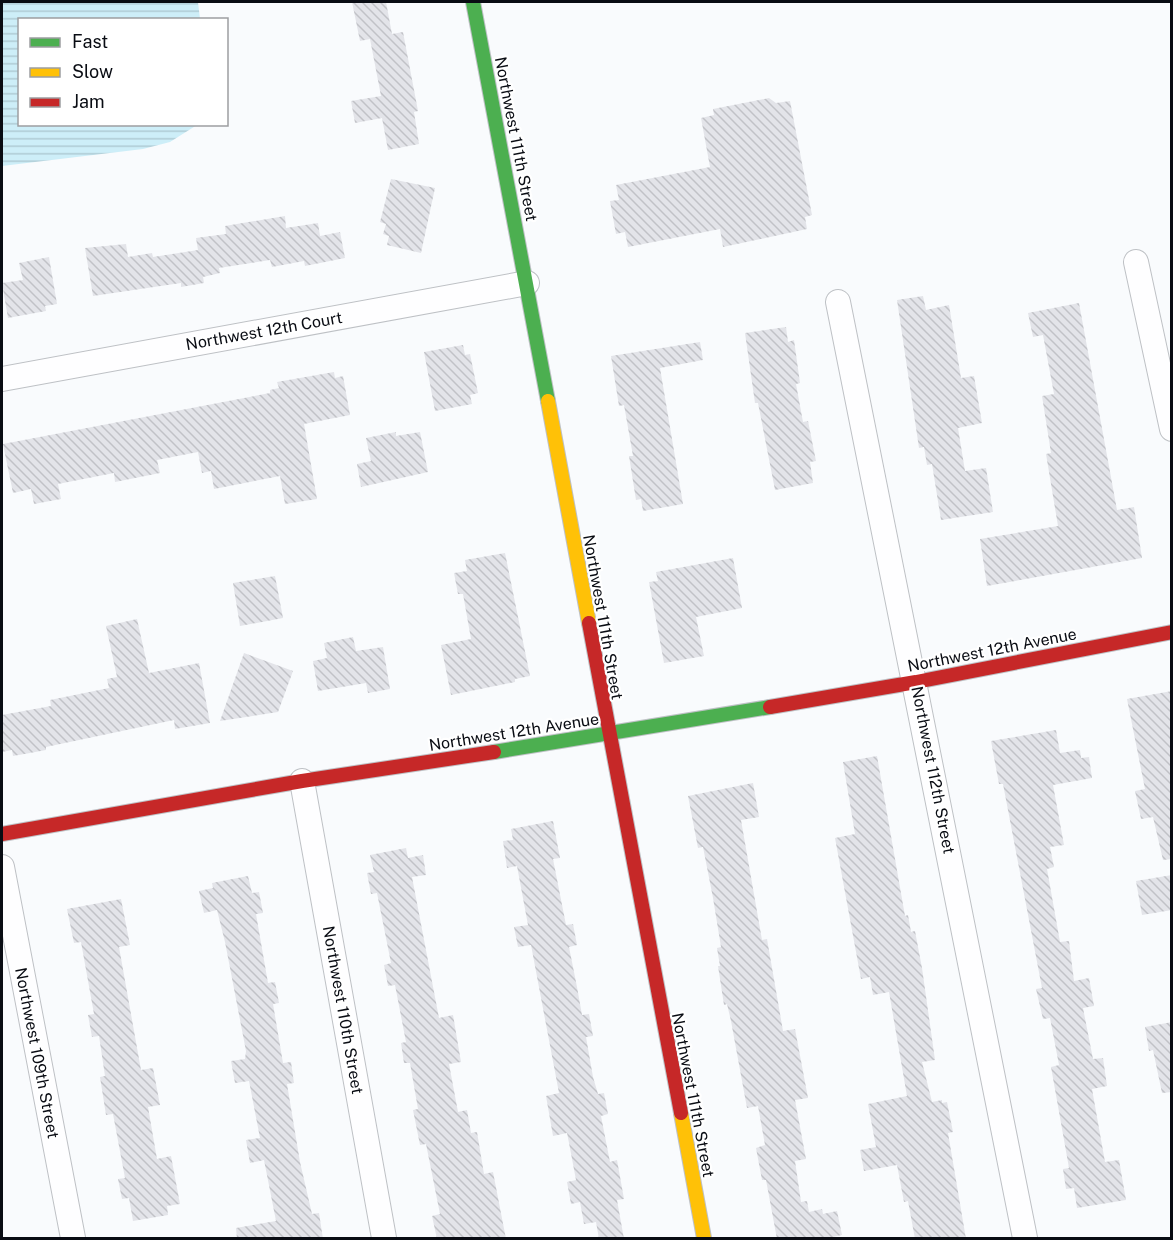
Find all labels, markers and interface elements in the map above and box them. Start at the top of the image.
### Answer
legend [18,18,228,126]
text: Fast [72,31,108,52]
street label: Northwest 111th Street [491,55,541,223]
text: Slow [72,61,113,82]
text: Jam [72,91,105,112]
street label: Northwest 12th Court [184,308,344,354]
street label: Northwest 111th Street [579,533,627,701]
street label: Northwest 12th Avenue [906,624,1078,676]
street label: Northwest 112th Street [907,685,959,855]
street label: Northwest 12th Avenue [428,709,600,755]
street label: Northwest 110th Street [319,924,367,1096]
street label: Northwest 109th Street [11,966,63,1140]
street label: Northwest 111th Street [668,1011,718,1179]

